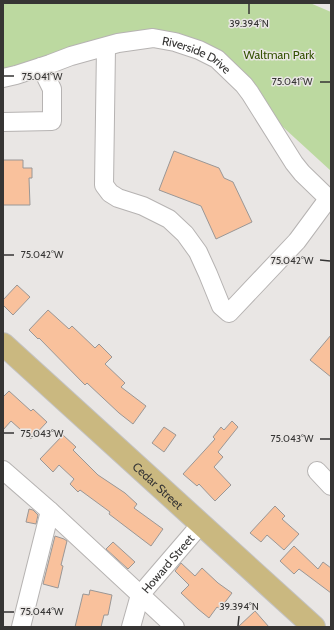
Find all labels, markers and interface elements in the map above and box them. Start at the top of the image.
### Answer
text: 39.394°N [229,17,269,30]
street label: Riverside Drive [161,32,235,76]
park label: Waltman Park [244,47,315,62]
text: 75.041°W [22,70,63,83]
text: 75.041°W [272,75,313,88]
text: 75.042°W [21,248,64,261]
text: 75.042°W [271,254,314,267]
text: 75.043°W [21,427,64,440]
text: 75.043°W [271,432,314,445]
street label: Cedar Street [130,459,187,512]
street label: Howard Street [138,531,197,596]
text: 39.394°N [219,600,259,613]
text: 75.044°W [20,605,64,618]

